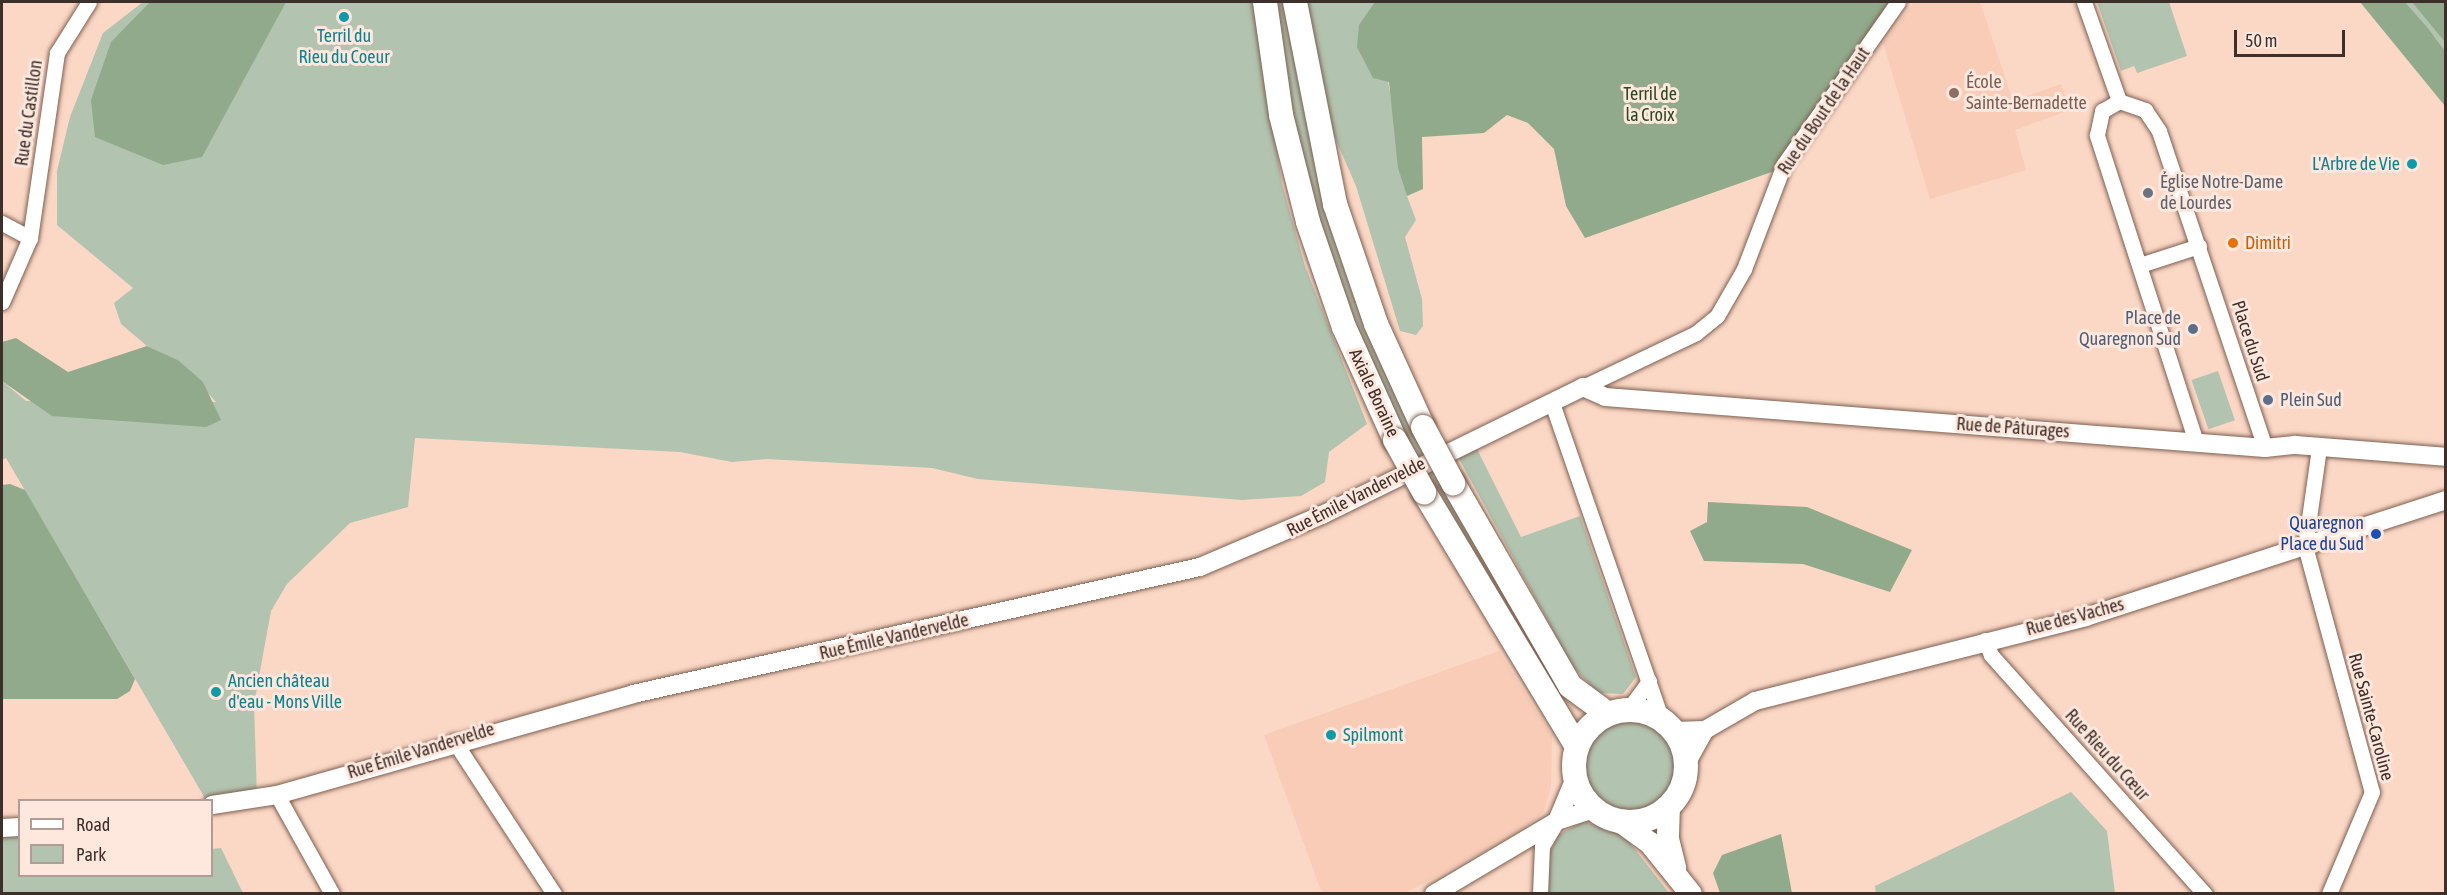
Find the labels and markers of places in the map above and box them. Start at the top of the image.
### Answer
marker: Terril du Rieu du Coeur [337,10,351,24]
place label: Terril du Rieu du Coeur [299,26,389,68]
place label: École Sainte-Bernadette [1966,72,2087,115]
marker: École Sainte-Bernadette [1947,86,1961,100]
place label: L'Arbre de Vie [2312,153,2400,175]
marker: L'Arbre de Vie [2405,157,2419,171]
place label: Église Notre-Dame de Lourdes [2160,172,2283,214]
marker: Église Notre-Dame de Lourdes [2141,186,2155,200]
place label: Dimitri [2245,232,2291,254]
marker: Dimitri [2226,236,2240,250]
place label: Place de Quaregnon Sud [2079,308,2181,350]
marker: Place de Quaregnon Sud [2186,322,2200,336]
place label: Plein Sud [2280,389,2342,411]
marker: Plein Sud [2261,393,2275,407]
place label: Quaregnon Place du Sud [2280,513,2364,556]
marker: Quaregnon Place du Sud [2369,527,2383,541]
place label: Ancien château d'eau - Mons Ville [228,671,342,714]
marker: Ancien château d'eau - Mons Ville [209,685,223,699]
place label: Spilmont [1343,724,1403,746]
marker: Spilmont [1324,728,1338,742]

